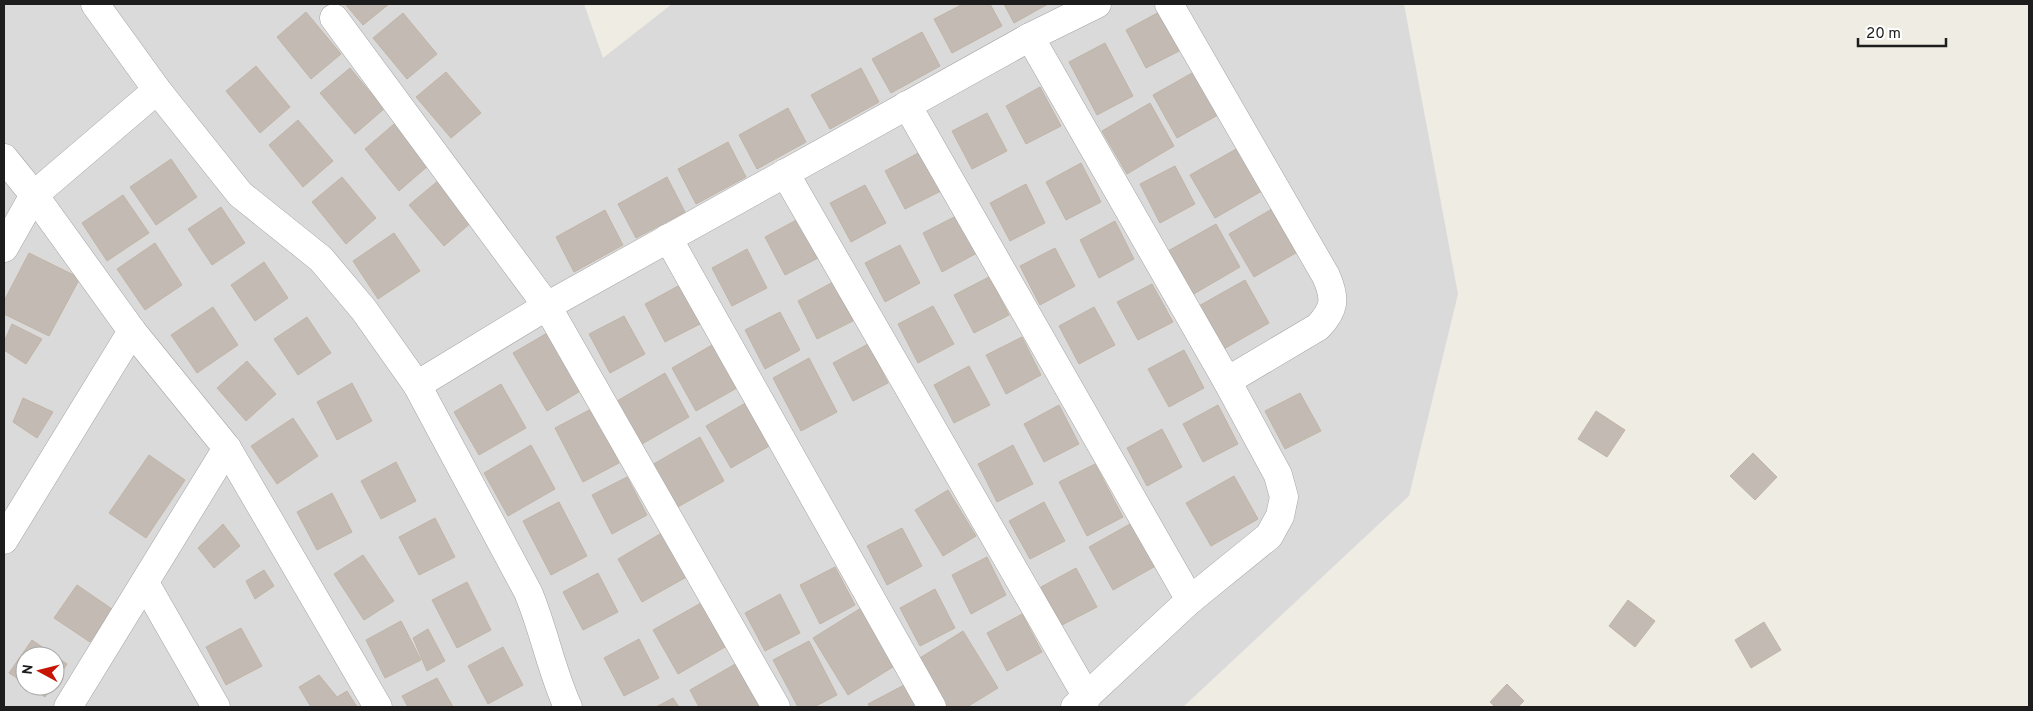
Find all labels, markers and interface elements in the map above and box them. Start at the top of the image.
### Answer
scale bar [1858,15,1946,47]
text: 20 m [1866,25,1901,44]
north arrow [15,646,65,696]
text: N [20,664,38,676]

